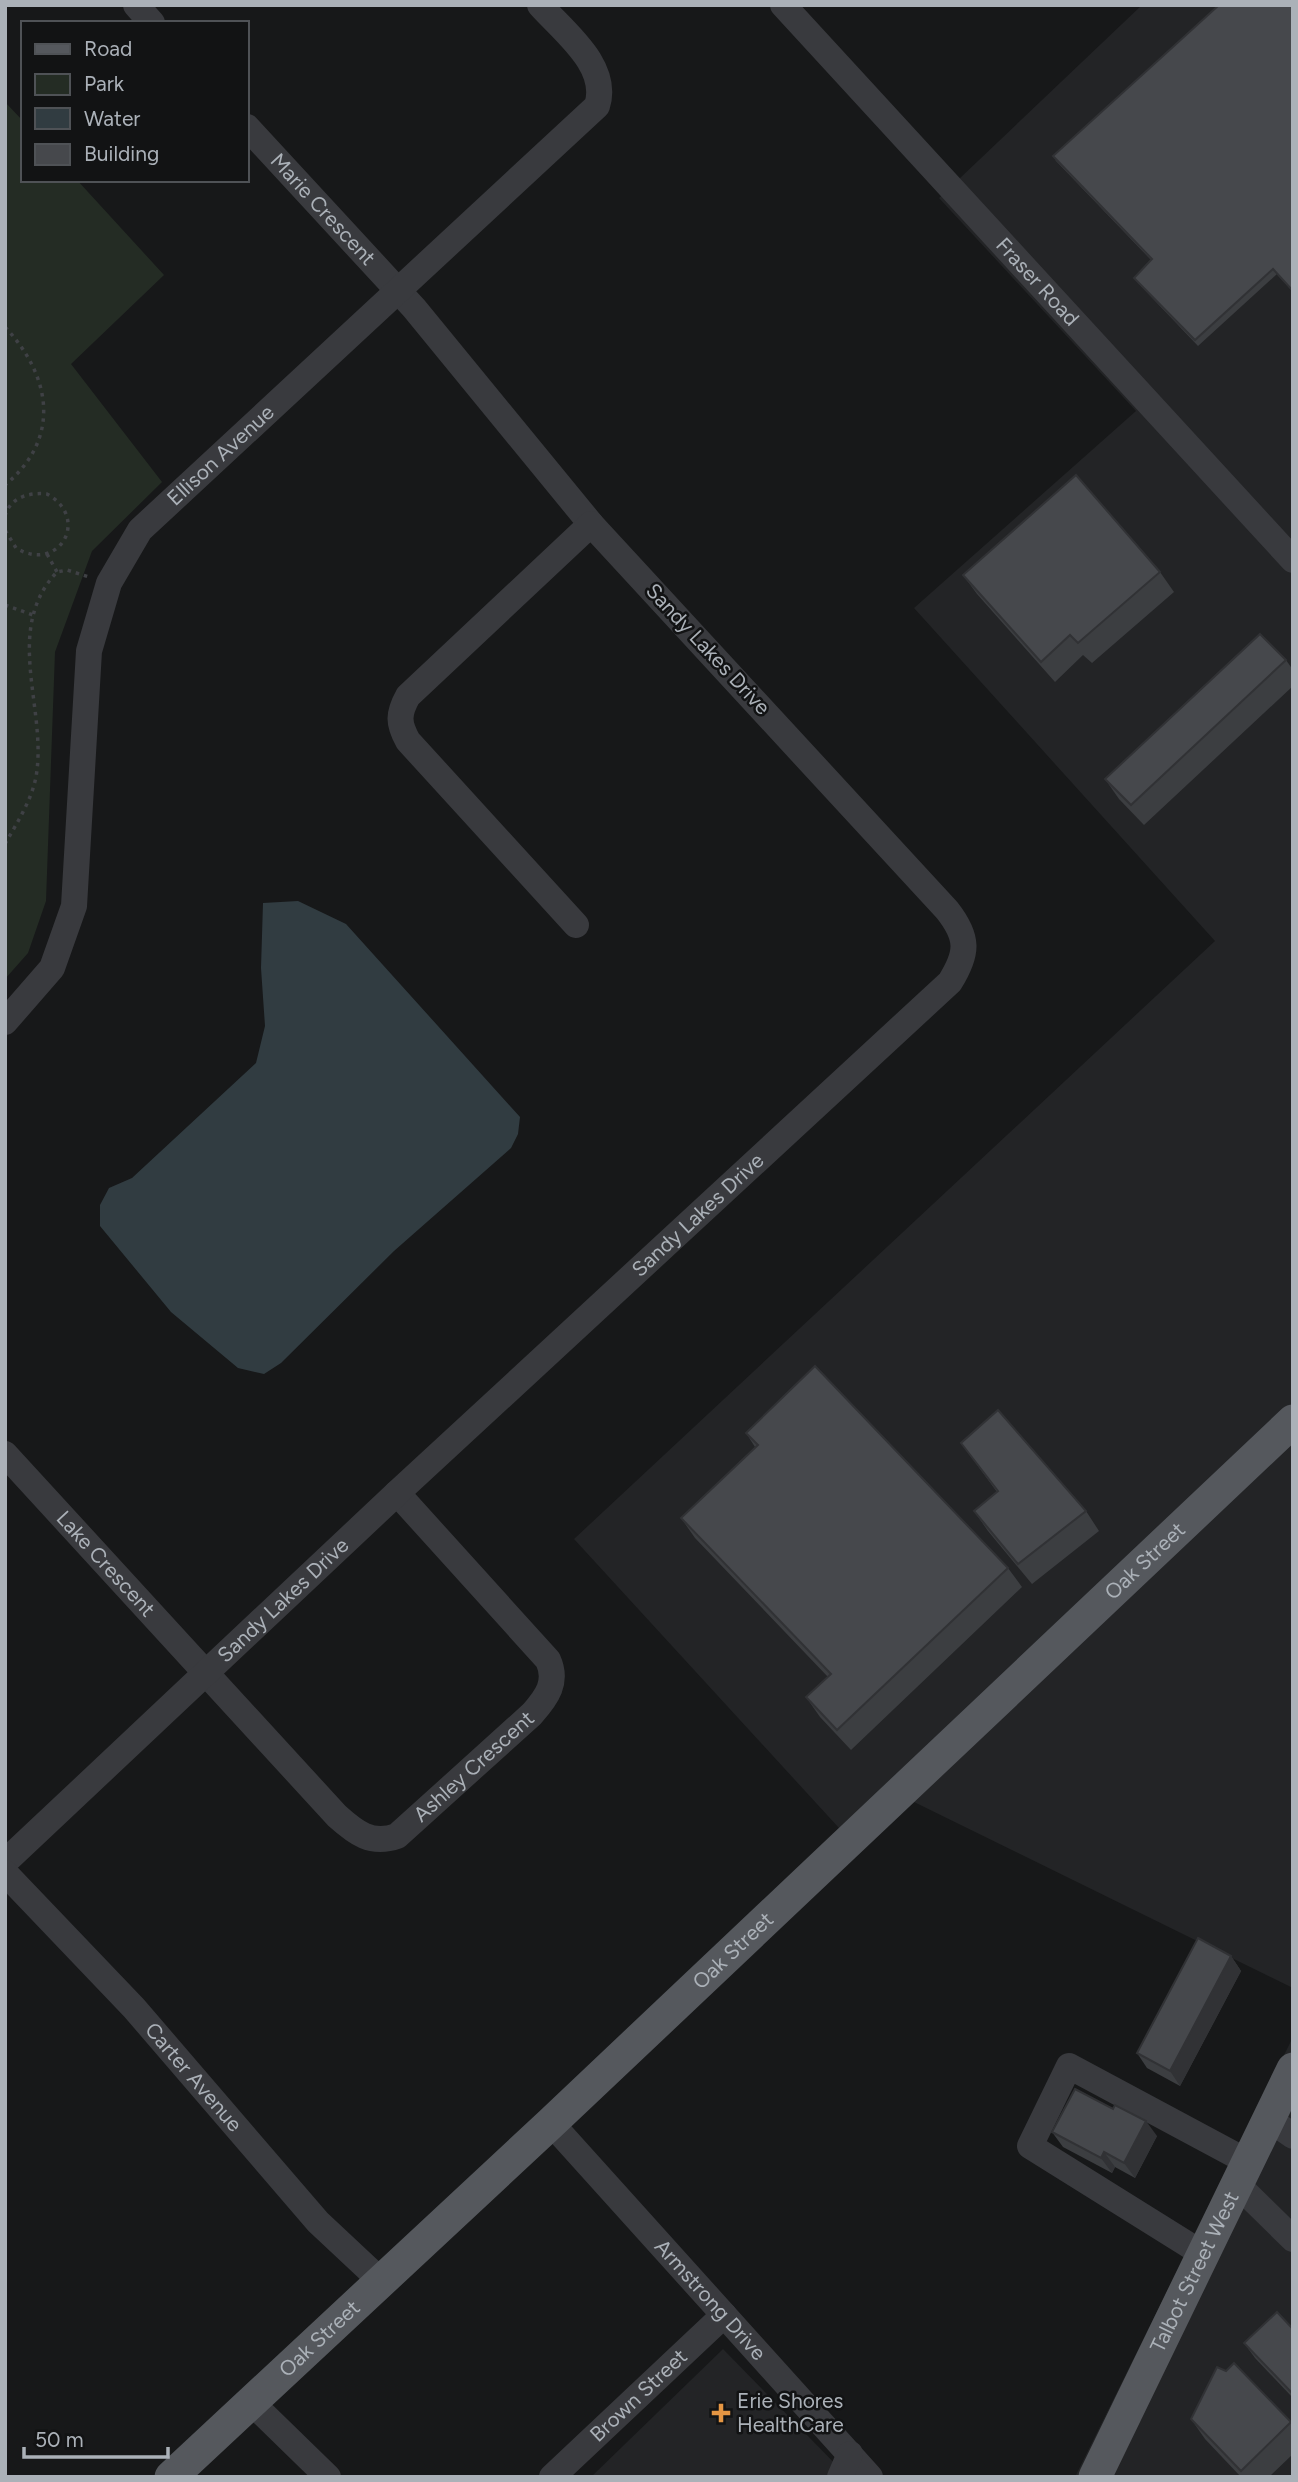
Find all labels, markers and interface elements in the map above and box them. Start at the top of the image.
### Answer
legend [21,21,248,182]
text: Road [84,36,132,61]
text: Park [84,71,125,96]
text: Water [84,106,140,131]
text: Building [84,141,159,166]
street label: Marie Crescent [266,148,381,270]
street label: Fraser Road [991,232,1085,331]
street label: Ellison Avenue [162,399,279,510]
street label: Sandy Lakes Drive [641,578,776,720]
street label: Sandy Lakes Drive [626,1148,769,1282]
street label: Lake Crescent [51,1506,161,1621]
street label: Oak Street [1099,1517,1190,1605]
street label: Sandy Lakes Drive [212,1532,353,1667]
street label: Ashley Crescent [408,1705,539,1827]
street label: Oak Street [687,1906,778,1994]
street label: Carter Avenue [140,2017,248,2136]
street label: Talbot Street West [1144,2187,1244,2356]
street label: Armstrong Drive [650,2234,772,2365]
street label: Oak Street [274,2295,365,2382]
street label: Brown Street [585,2343,692,2447]
place label: Erie Shores HealthCare [737,2388,844,2437]
marker: Erie Shores HealthCare [711,2403,731,2423]
scale bar [24,2416,168,2460]
text: 50 m [35,2427,84,2452]

